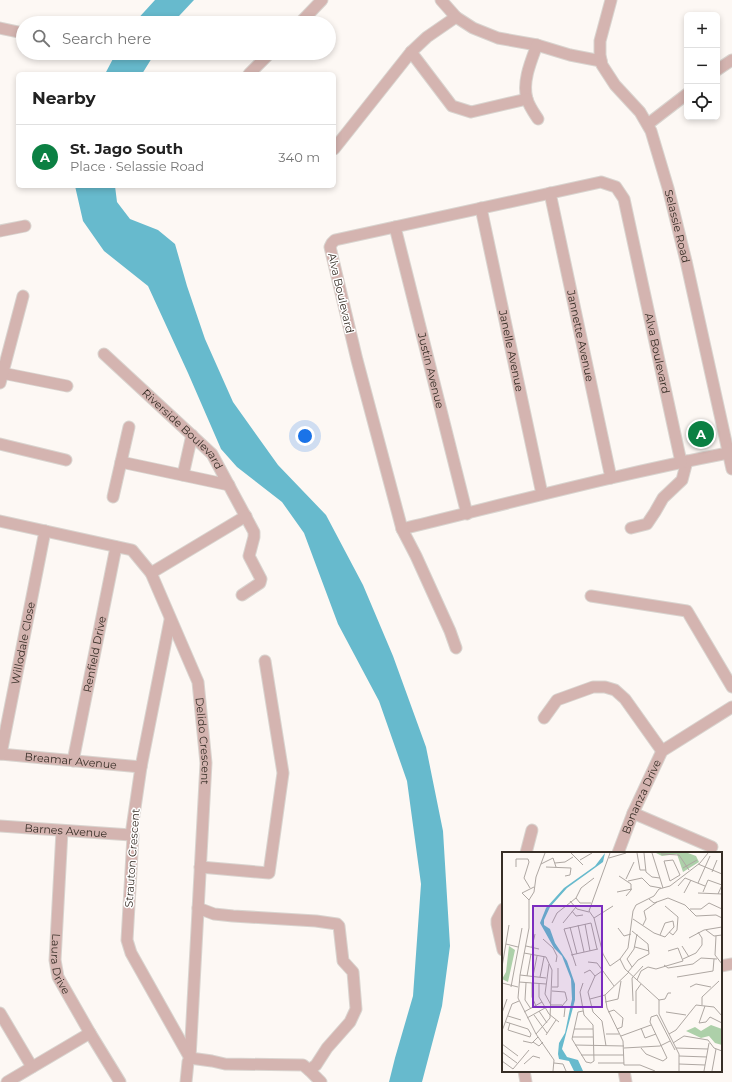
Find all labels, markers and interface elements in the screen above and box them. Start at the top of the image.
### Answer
map controls [684,12,720,120]
button: + [684,12,720,48]
search box [16,16,336,60]
icon: search [30,27,52,49]
text: Search here [62,29,151,48]
button: − [684,48,720,84]
button: locate [684,84,720,120]
text: Nearby [32,88,96,108]
text: St. Jago South [70,139,183,158]
text: A [40,149,50,165]
text: 340 m [278,149,320,165]
text: Place · Selassie Road [70,158,204,174]
street label: Selassie Road [662,188,693,264]
street label: Alva Boulevard [325,251,357,335]
street label: Jannette Avenue [564,288,597,383]
street label: Janelle Avenue [496,308,527,393]
street label: Alva Boulevard [642,312,673,395]
street label: Justin Avenue [415,330,447,410]
street label: Riverside Boulevard [139,386,226,472]
pin: A [688,419,714,449]
your location [295,426,315,446]
street label: Willodale Close [8,600,38,686]
street label: Renfield Drive [80,614,109,694]
street label: Delido Crescent [193,697,213,786]
street label: Breamar Avenue [24,749,118,772]
street label: Bonanza Drive [619,757,664,836]
street label: Strauton Crescent [122,807,142,908]
street label: Barnes Avenue [24,821,108,840]
inset map [502,852,722,1072]
street label: Laura Drive [48,933,74,997]

